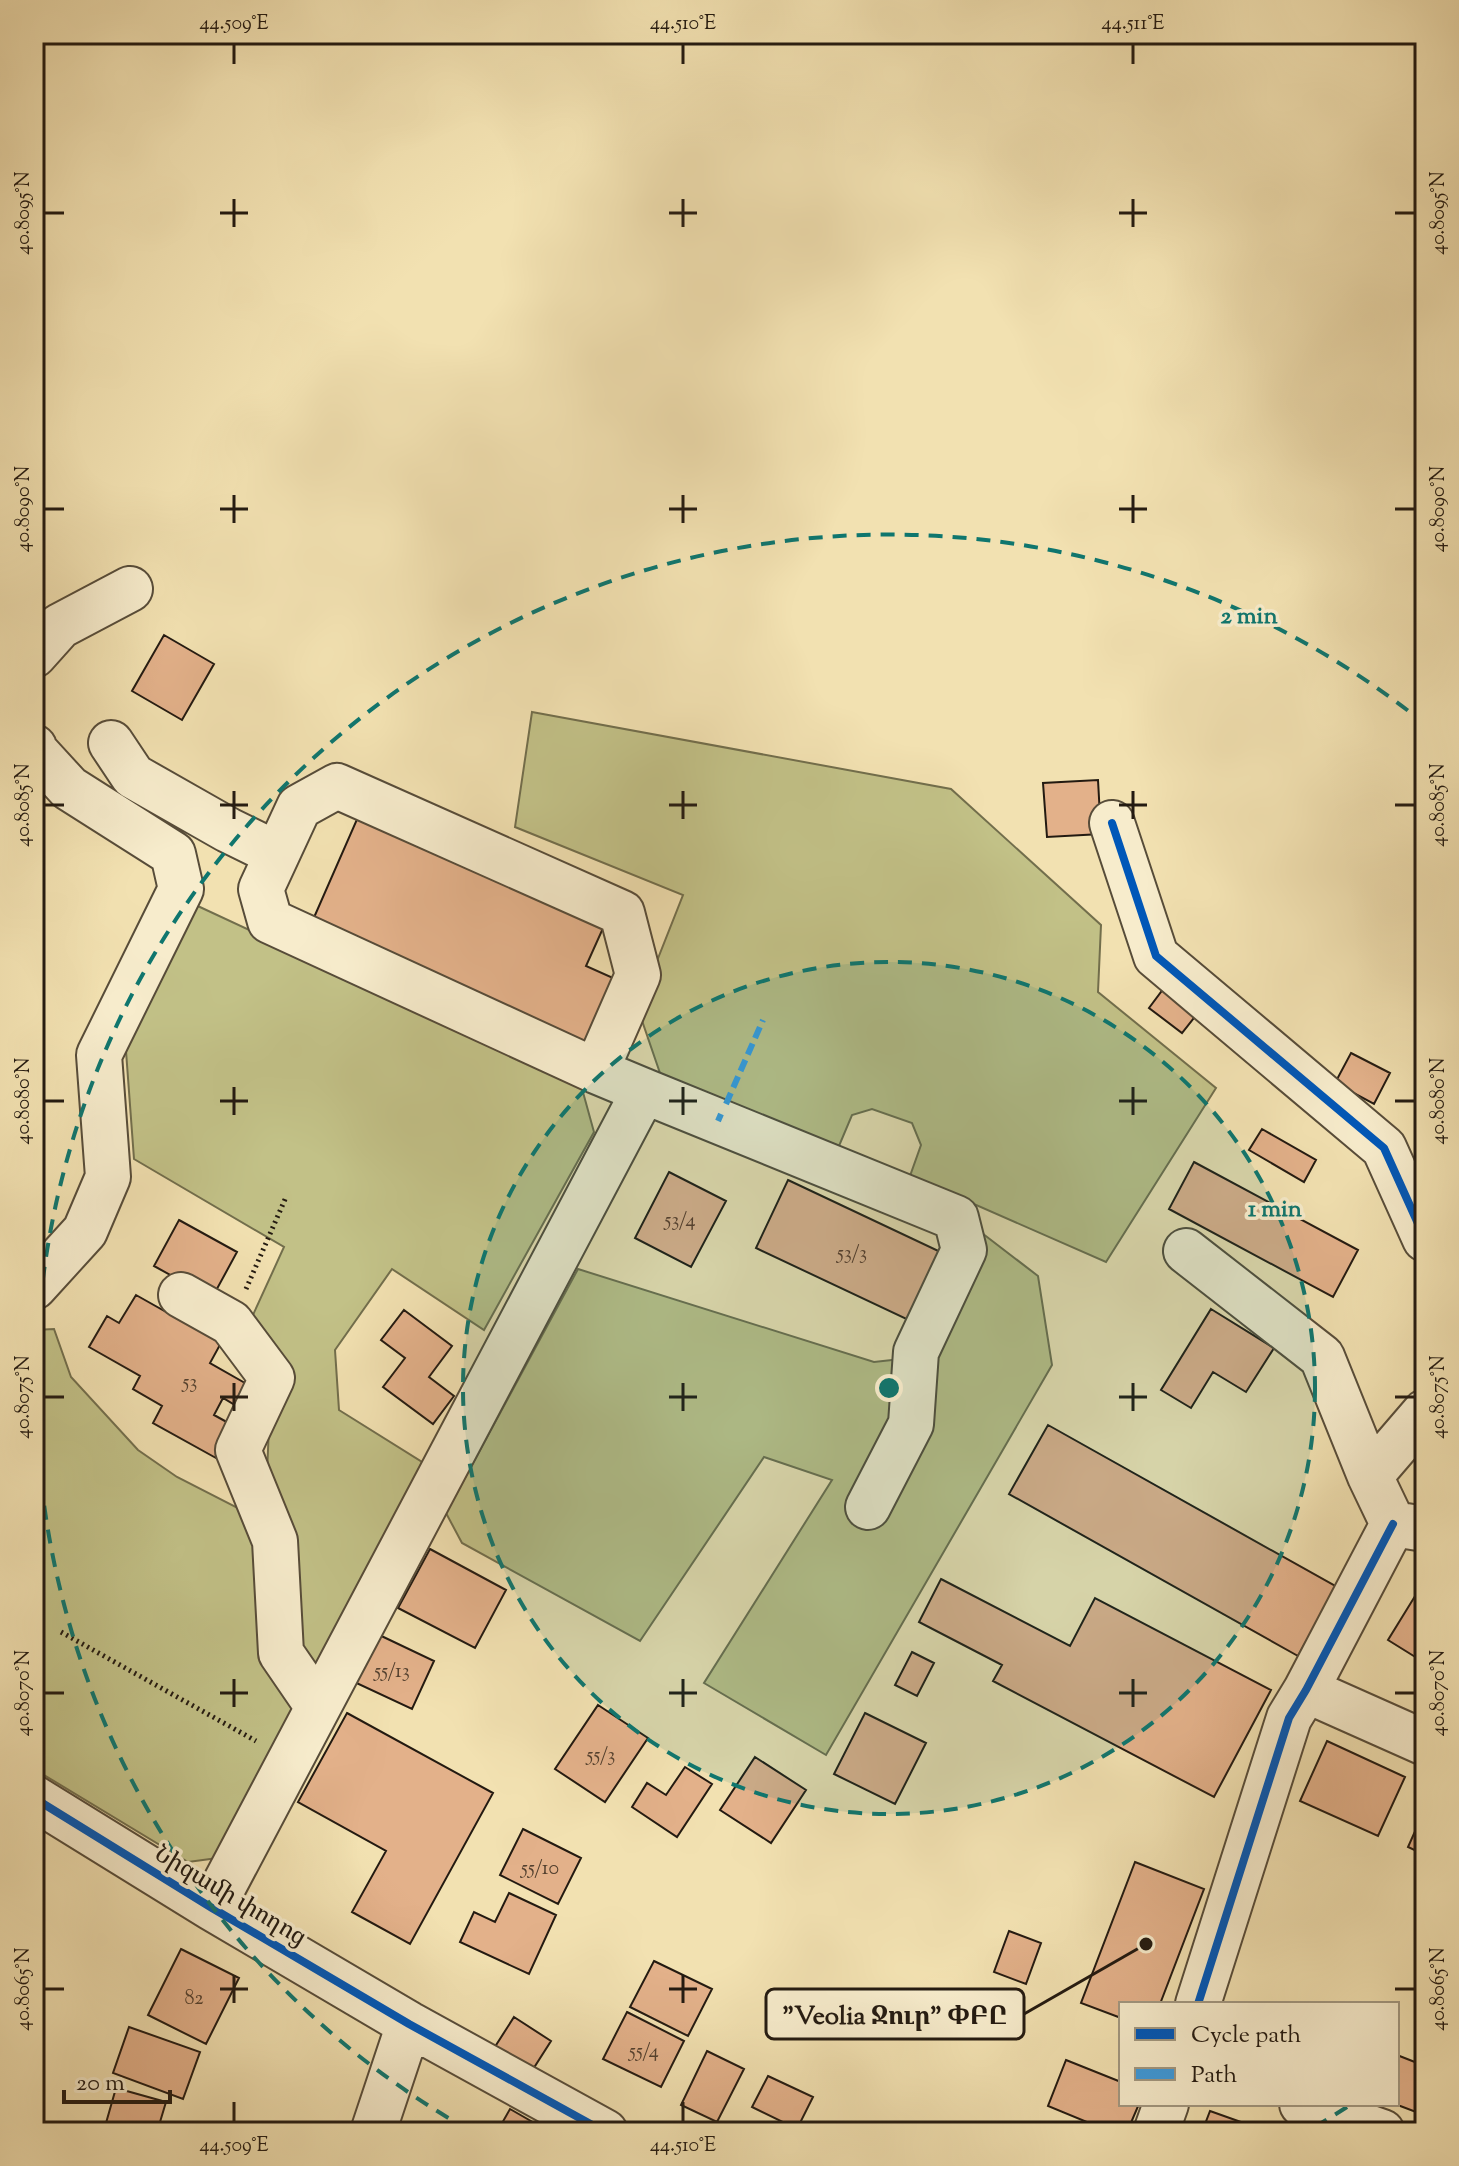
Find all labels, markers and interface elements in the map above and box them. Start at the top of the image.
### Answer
text: 44.509°E [199,10,269,39]
text: 44.510°E [650,10,716,39]
text: 44.511°E [1102,10,1164,39]
text: 40.8095°N [10,171,39,255]
text: 40.8095°N [1425,171,1454,255]
text: 40.8090°N [10,466,39,552]
text: 40.8090°N [1425,466,1454,552]
text: 2 min [1220,600,1278,634]
text: 40.8085°N [10,763,39,847]
text: 40.8085°N [1425,763,1454,847]
text: 40.8080°N [10,1058,39,1144]
text: 40.8080°N [1425,1058,1454,1144]
text: 1 min [1248,1193,1303,1227]
house number: 53/4 [664,1207,695,1236]
house number: 53/3 [836,1240,867,1269]
text: 40.8075°N [10,1355,39,1439]
text: 40.8075°N [1425,1355,1454,1439]
house number: 53 [182,1369,197,1398]
centre of rings [875,1374,903,1402]
text: 40.8070°N [10,1650,39,1736]
text: 40.8070°N [1425,1650,1454,1736]
house number: 55/13 [373,1658,410,1687]
house number: 55/3 [586,1742,615,1771]
street label: Նիզամի փողոց [148,1838,312,1955]
house number: 55/10 [520,1855,559,1884]
text: 40.8065°N [10,1947,39,2031]
text: 40.8065°N [1425,1947,1454,2031]
house number: 82 [184,1985,204,2014]
callout: "Veolia Ջուր" ՓԲԸ [766,1989,1024,2039]
text: "Veolia Ջուր" ՓԲԸ [782,1999,1008,2036]
legend [1119,2002,1399,2106]
text: Cycle path [1191,2019,1301,2053]
house number: 55/4 [628,2038,659,2067]
scale bar [64,2054,170,2104]
text: Path [1191,2059,1237,2093]
text: 20 m [76,2067,125,2101]
text: 44.509°E [199,2132,269,2161]
text: 44.510°E [650,2132,716,2161]

